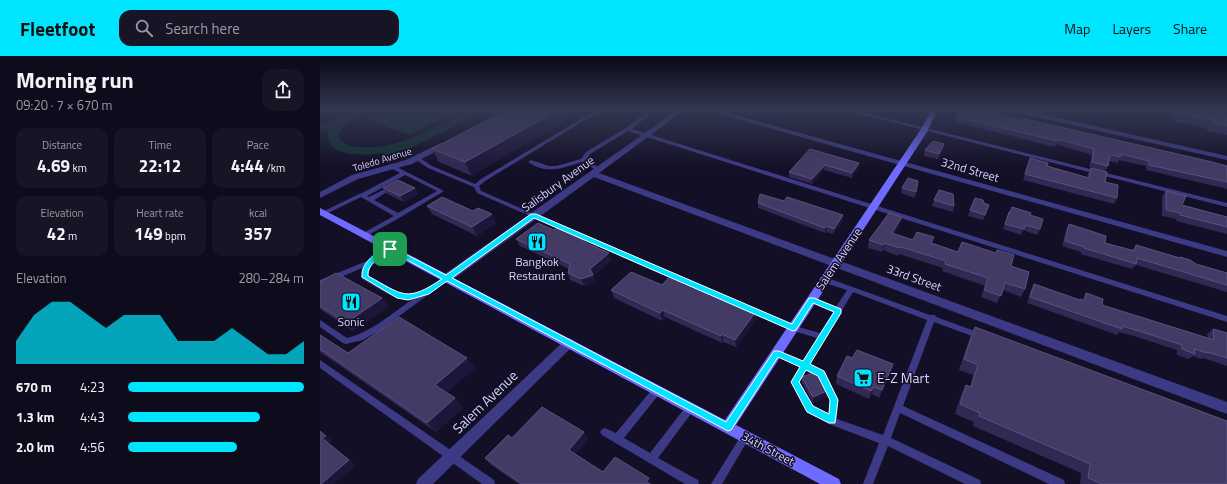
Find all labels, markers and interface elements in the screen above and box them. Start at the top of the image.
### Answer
search box [119,10,399,46]
text: Fleetfoot [20,14,95,43]
icon: search [133,17,155,39]
text: Search here [165,17,240,40]
text: Map [1064,18,1090,39]
text: Layers [1112,18,1151,39]
text: Share [1173,18,1207,39]
text: Morning run [16,63,134,97]
button: share [262,69,304,111]
text: 09:20 · 7 × 670 m [16,95,112,115]
text: Distance [42,137,82,153]
text: Time [149,137,171,153]
text: Pace [247,137,269,153]
street label: Toledo Avenue [351,143,414,176]
street label: Salisbury Avenue [517,151,598,217]
street label: 32nd Street [939,152,1002,187]
text: 4.69 [37,153,70,179]
text: 22:12 [139,153,181,179]
text: 4:44 [231,153,264,179]
text: km [70,160,87,176]
text: /km [264,160,285,176]
text: Elevation [41,205,83,221]
text: Heart rate [136,205,184,221]
text: kcal [249,205,267,221]
text: 42 [47,221,66,247]
text: 149 [134,221,163,247]
text: 357 [244,221,272,247]
street label: Salem Avenue [811,224,866,294]
text: m [66,228,77,244]
text: bpm [163,228,186,244]
restaurant icon: Bangkok Restaurant [526,231,548,253]
pin [373,232,407,266]
icon: arrive [379,238,401,260]
place label: Bangkok Restaurant [509,252,566,285]
street label: 33rd Street [884,259,945,297]
text: Elevation [16,268,67,288]
text: 280–284 m [238,268,304,288]
restaurant icon: Sonic [340,291,362,313]
place label: Sonic [337,312,365,331]
street label: Salem Avenue [447,365,522,438]
supermarket icon: E-Z Mart [852,367,874,389]
place label: E-Z Mart [877,367,929,388]
text: 670 m [16,377,52,397]
text: 4:23 [80,377,105,397]
text: 1.3 km [16,407,54,427]
text: 4:43 [80,407,105,427]
street label: 34th Street [738,427,799,471]
text: 2.0 km [16,437,54,457]
text: 4:56 [80,437,105,457]

